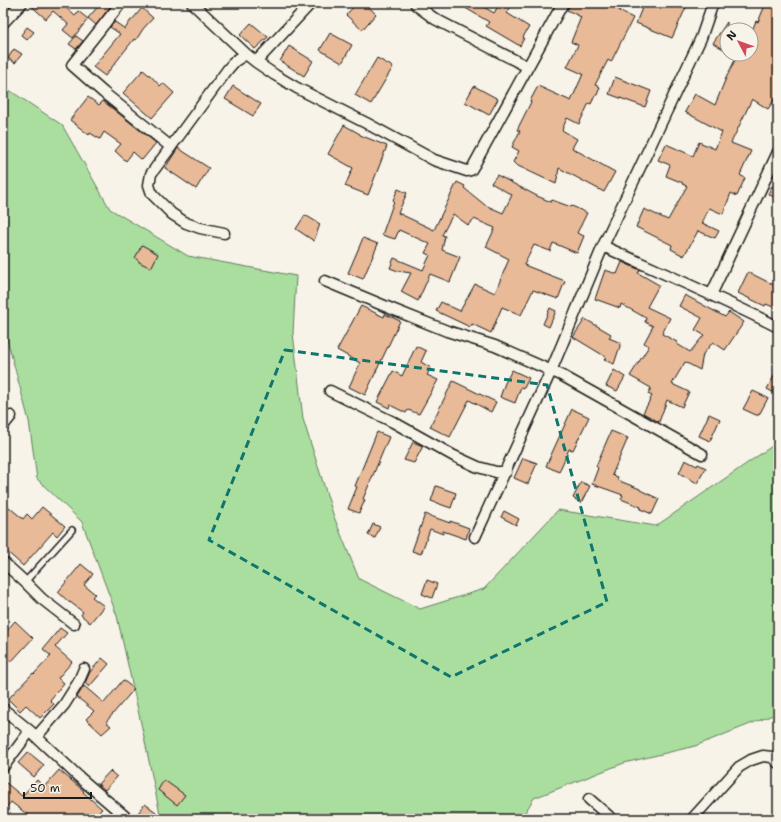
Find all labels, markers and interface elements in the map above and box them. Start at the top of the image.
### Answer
north arrow [719,22,759,62]
text: N [723,27,741,44]
scale bar [24,774,91,800]
text: 50 m [30,780,60,796]

